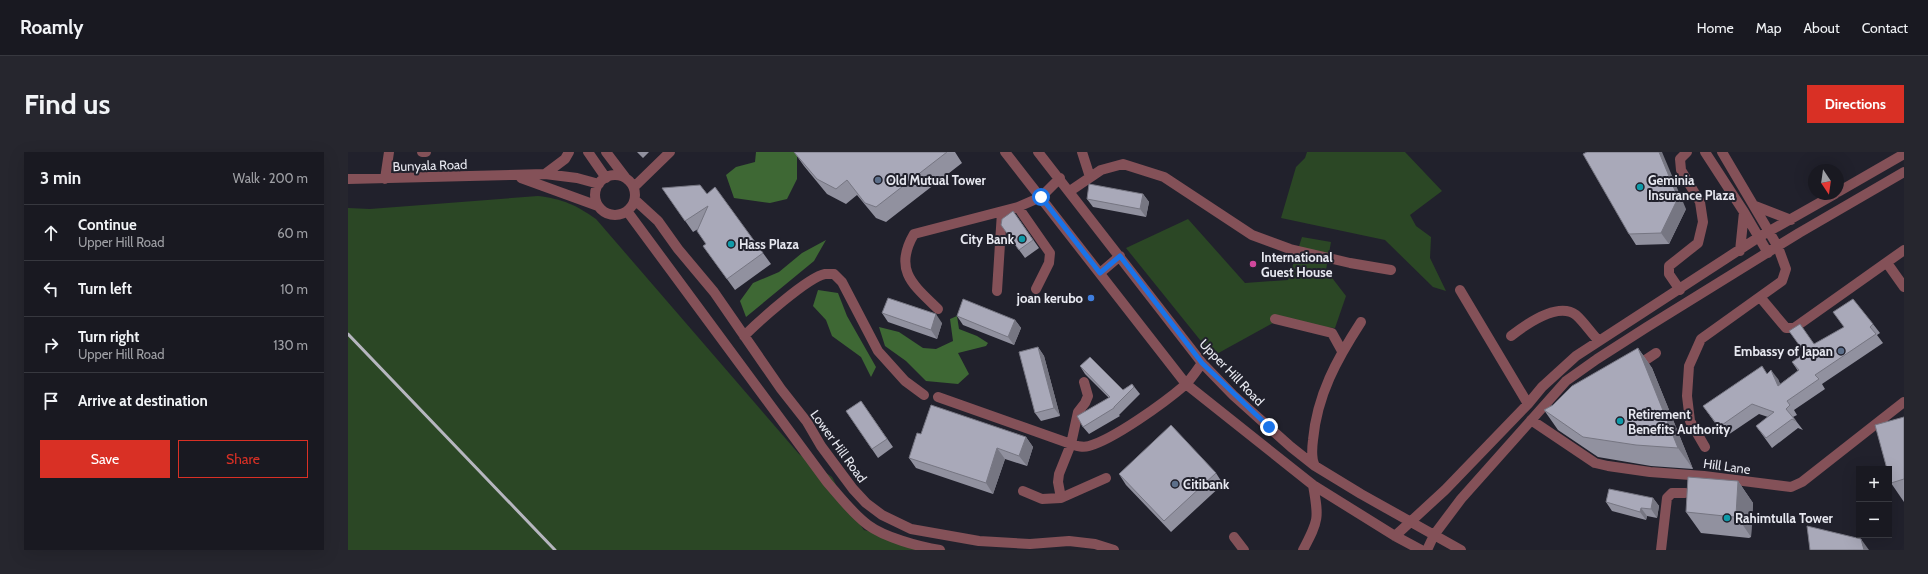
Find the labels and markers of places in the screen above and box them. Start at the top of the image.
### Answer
place label: Old Mutual Tower [886,172,986,188]
place label: Geminia Insurance Plaza [1648,172,1735,203]
marker: Old Mutual Tower [873,175,883,185]
marker: Geminia Insurance Plaza [1635,182,1645,192]
place label: City Bank [960,231,1015,247]
marker: City Bank [1017,234,1027,244]
place label: Hass Plaza [739,236,799,252]
marker: Hass Plaza [726,239,736,249]
place label: International Guest House [1261,249,1333,280]
marker: International Guest House [1248,259,1258,269]
place label: joan kerubo [1016,290,1084,306]
marker: joan kerubo [1086,293,1096,303]
place label: Embassy of Japan [1734,343,1833,359]
marker: Embassy of Japan [1836,346,1846,356]
place label: Retirement Benefits Authority [1628,406,1730,437]
marker: Retirement Benefits Authority [1615,416,1625,426]
place label: Citibank [1183,476,1230,492]
marker: Citibank [1170,479,1180,489]
place label: Rahimtulla Tower [1735,510,1834,526]
marker: Rahimtulla Tower [1722,513,1732,523]

